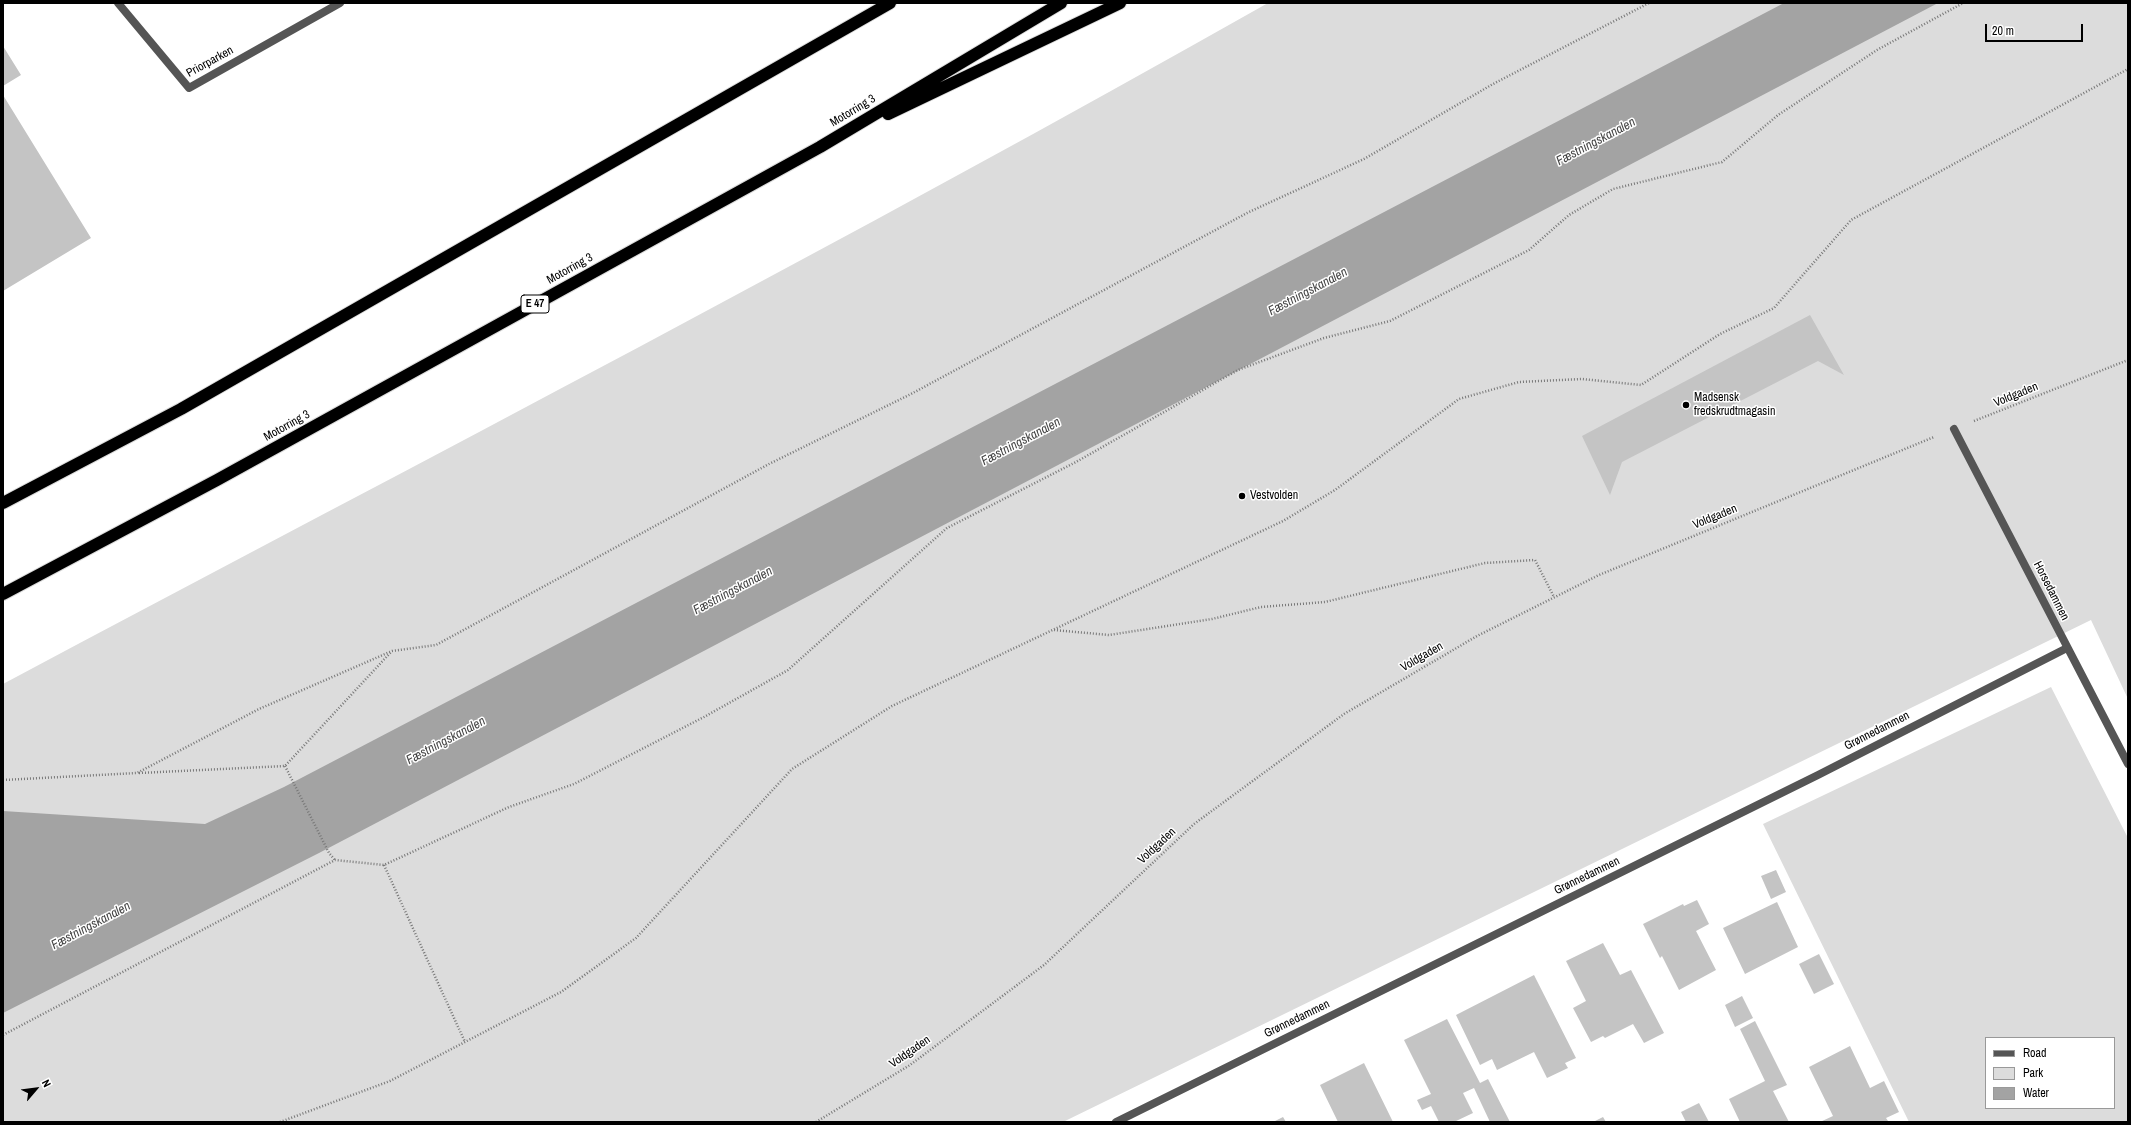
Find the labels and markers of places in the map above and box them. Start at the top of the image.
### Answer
place label: Madsensk fredskrudtmagasin [1694,391,1775,419]
marker: Madsensk fredskrudtmagasin [1681,400,1691,410]
place label: Vestvolden [1250,489,1298,503]
marker: Vestvolden [1237,491,1247,501]

